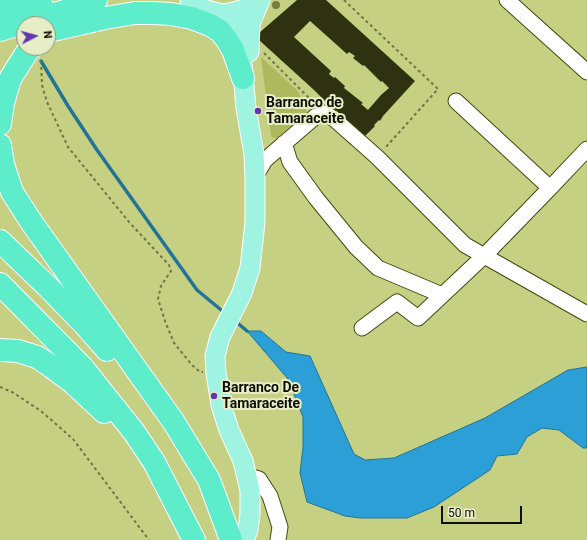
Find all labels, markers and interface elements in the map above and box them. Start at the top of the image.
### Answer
north arrow [16,16,56,56]
text: N [41,30,54,39]
place label: Barranco de Tamaraceite [266,95,344,128]
marker: Barranco de Tamaraceite [253,106,263,116]
place label: Barranco De Tamaraceite [222,380,300,412]
marker: Barranco De Tamaraceite [209,391,219,401]
scale bar [443,498,524,524]
text: 50 m [448,506,475,520]

